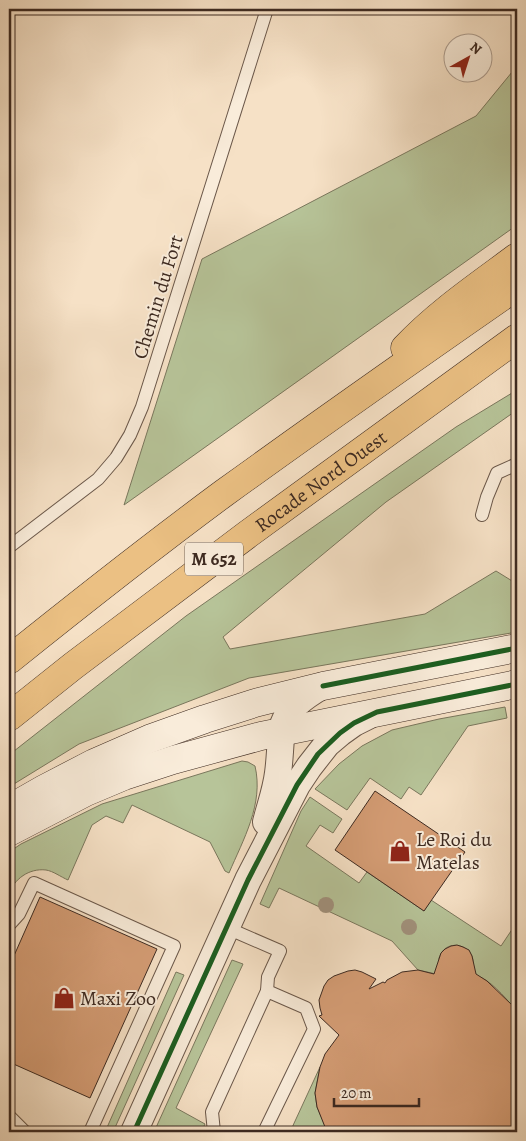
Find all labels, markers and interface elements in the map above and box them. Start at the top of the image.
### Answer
north arrow [444,32,494,82]
text: N [466,38,486,59]
street label: Chemin du Fort [126,231,190,362]
street label: Rocade Nord Ouest [249,424,393,538]
road number: M 652 [185,542,243,576]
place label: Le Roi du Matelas [416,826,492,876]
shop icon: Le Roi du Matelas [387,838,413,864]
shop icon: Maxi Zoo [51,985,77,1011]
place label: Maxi Zoo [80,985,156,1012]
scale bar [334,1076,418,1108]
text: 20 m [341,1083,372,1103]

